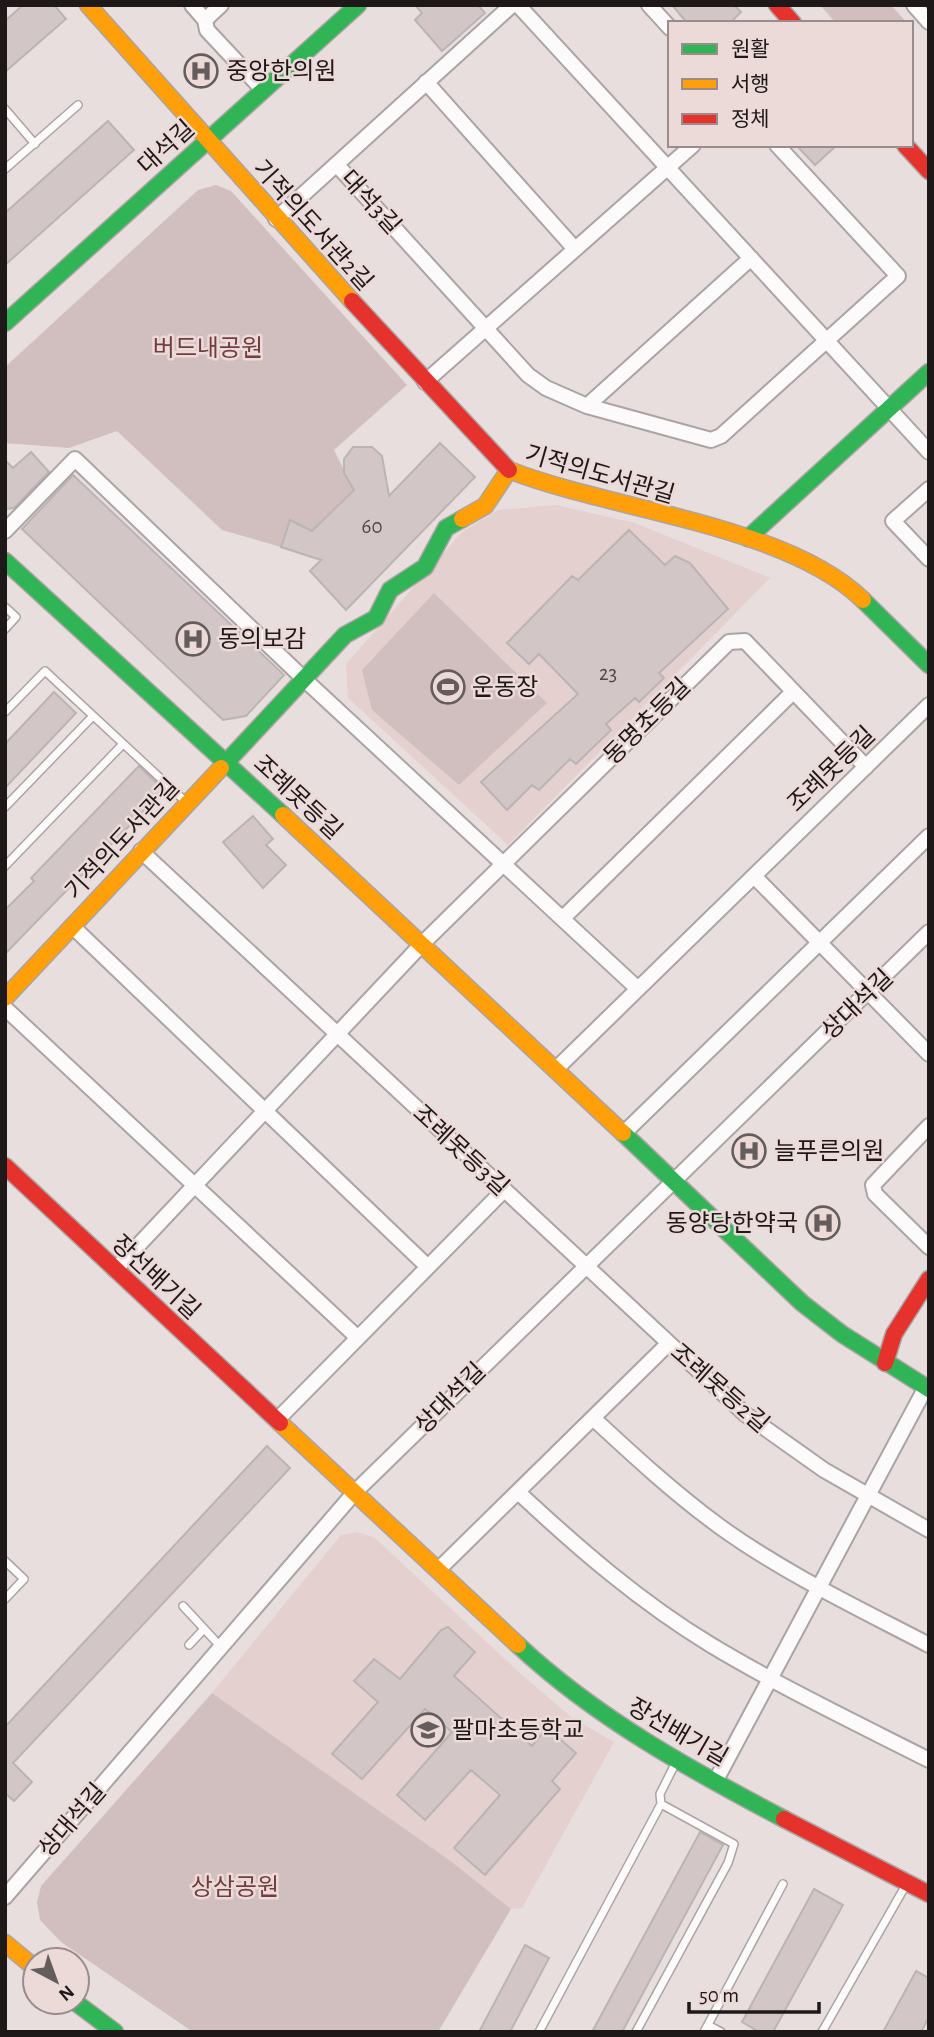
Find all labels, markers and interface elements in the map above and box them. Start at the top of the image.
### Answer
legend [668,21,913,147]
text: 원활 [731,38,770,60]
hospital icon: 중앙한의원 [182,52,220,90]
place label: 중앙한의원 [226,58,336,84]
text: 서행 [731,73,770,95]
text: 정체 [731,108,770,130]
street label: 대석길 [133,116,199,179]
street label: 기적의도서관2길 [248,155,377,295]
street label: 대석3길 [336,166,405,239]
park label: 버드내공원 [153,336,263,361]
street label: 기적의도서관길 [522,441,678,508]
house number: 60 [362,516,382,537]
hospital icon: 동의보감 [174,620,212,658]
place label: 동의보감 [218,627,306,652]
house number: 23 [599,663,617,684]
sports icon: 운동장 [429,668,467,706]
street label: 동명초등길 [599,673,695,769]
place label: 운동장 [472,674,538,700]
street label: 조례못등길 [783,722,880,817]
street label: 조례못등길 [249,751,347,844]
street label: 기적의도서관길 [61,774,184,904]
street label: 상대석길 [817,965,898,1044]
street label: 조례못등3길 [408,1100,513,1201]
hospital icon: 늘푸른의원 [730,1132,768,1170]
place label: 늘푸른의원 [774,1139,884,1164]
hospital icon: 동양당한약국 [804,1204,842,1242]
place label: 동양당한약국 [666,1211,798,1236]
street label: 장선배기길 [107,1230,205,1324]
street label: 조례못등2길 [666,1339,774,1438]
street label: 상대석길 [410,1358,490,1438]
street label: 장선배기길 [624,1693,732,1771]
school or university icon: 팔마초등학교 [409,1711,447,1749]
place label: 팔마초등학교 [452,1717,584,1743]
street label: 상대석길 [34,1779,111,1862]
park label: 상삼공원 [191,1875,279,1900]
north arrow [21,1946,91,2016]
scale bar [689,1970,818,2014]
text: N [55,1981,77,2004]
text: 50 m [699,1985,739,2006]

